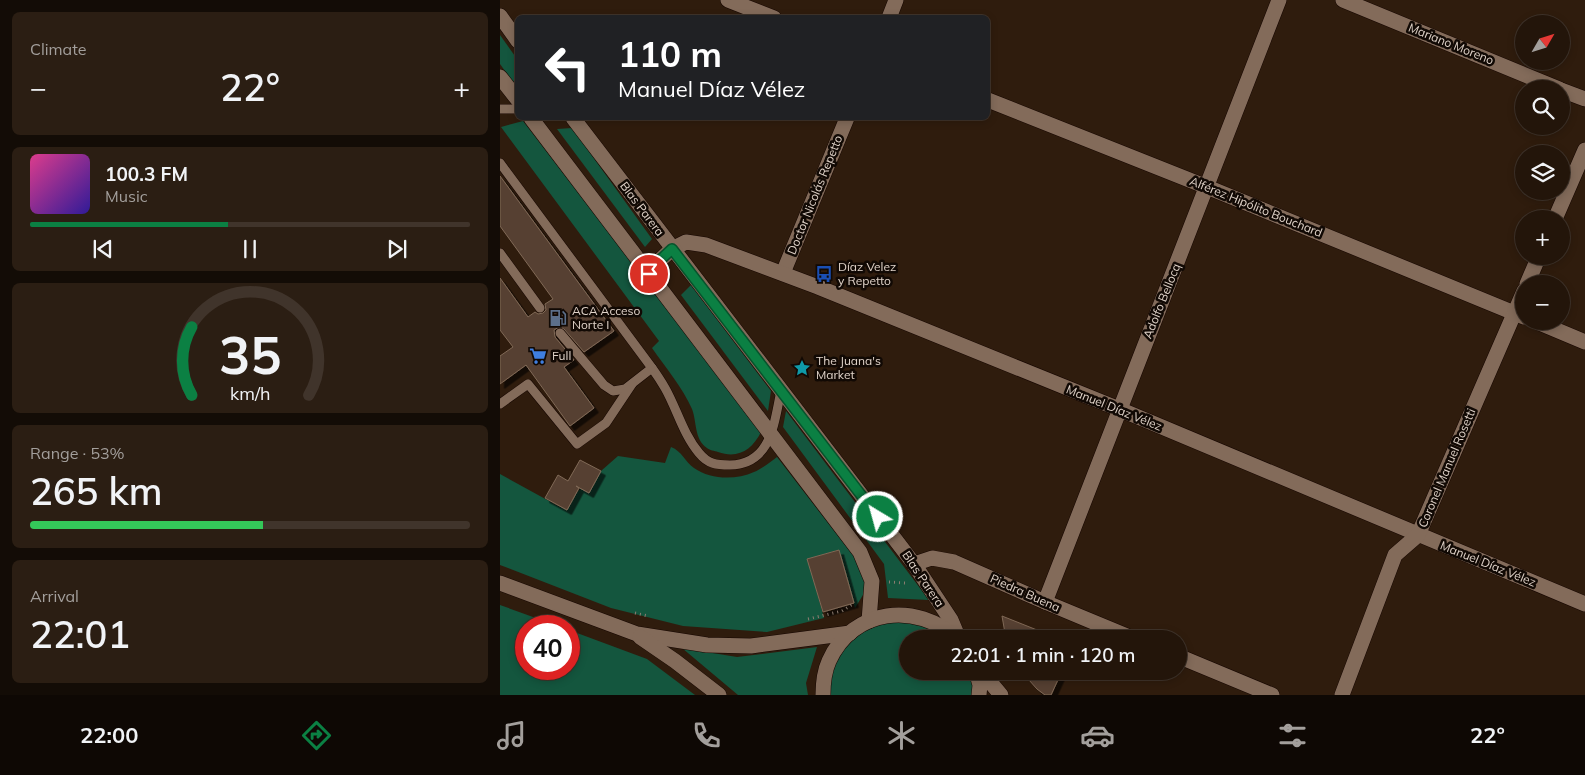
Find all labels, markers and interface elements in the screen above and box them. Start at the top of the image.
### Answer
north arrow [1515,15,1570,70]
map controls [1515,15,1570,330]
street label: Mariano Moreno [1406,20,1496,68]
text: 110 m [618,32,722,76]
icon: left [535,35,600,100]
text: Climate [30,39,86,59]
text: 22° [220,63,280,111]
text: − [30,70,47,105]
text: + [453,70,470,105]
text: Manuel Díaz Vélez [618,75,805,103]
button: search [1515,80,1570,135]
street label: Doctor Nicolás Repetto [784,133,845,257]
button: layers [1515,145,1570,200]
text: 100.3 FM [105,162,188,186]
street label: Alférez Hipólito Bouchard [1188,173,1325,240]
street label: Blas Parera [617,178,668,239]
text: Music [105,186,148,206]
button: + [1515,210,1570,265]
icon: previous [89,235,117,263]
icon: pause [236,235,264,263]
icon: next [383,235,411,263]
pin [628,253,670,295]
place label: Díaz Velez y Repetto [838,259,896,288]
icon: arrive [635,260,663,288]
street label: Adolfo Bellocq [1140,261,1183,341]
bus stop icon: Díaz Velez y Repetto [814,264,834,284]
button: − [1515,275,1570,330]
place label: ACA Acceso Norte I [572,303,641,332]
fuel station icon: ACA Acceso Norte I [548,308,568,328]
text: 35 [219,322,281,387]
supermarket icon: Full [528,346,548,366]
place label: Full [552,348,571,363]
place label: The Juana's Market [816,353,881,382]
place icon: The Juana's Market [792,358,812,378]
street label: Manuel Díaz Vélez [1064,381,1164,434]
text: km/h [230,382,270,404]
street label: Coronel Manuel Rosetti [1415,406,1478,530]
text: Range · 53% [30,443,125,463]
text: 265 km [30,467,163,515]
position arrow [851,490,903,542]
street label: Manuel Díaz Vélez [1438,537,1538,590]
street label: Blas Parera [899,548,948,610]
street label: Piedra Buena [988,570,1062,615]
text: Arrival [30,586,79,606]
text: 22:01 [30,610,130,658]
speed limit sign: 40 [515,615,580,680]
text: 22:01 · 1 min · 120 m [950,643,1136,667]
icon: directions [299,718,334,753]
icon: music [494,718,529,753]
icon: phone [689,718,724,753]
icon: climate [884,718,919,753]
icon: car [1080,718,1115,753]
icon: filters [1275,718,1310,753]
text: 22:00 [80,721,138,749]
text: 22° [1470,721,1505,749]

